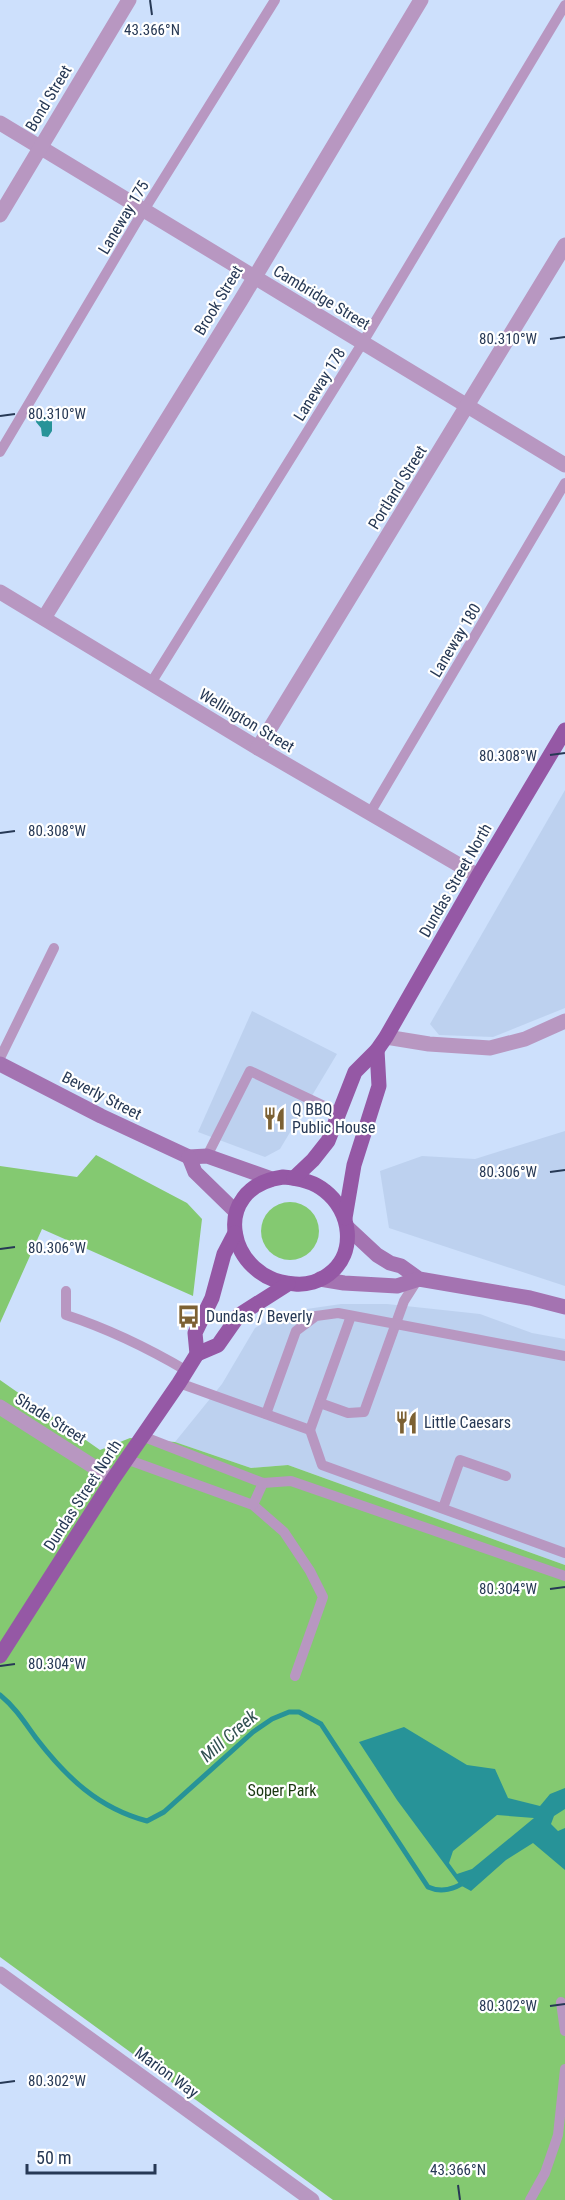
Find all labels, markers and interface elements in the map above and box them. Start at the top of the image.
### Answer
text: 43.366°N [124,21,180,39]
street label: Bond Street [21,62,76,135]
street label: Laneway 175 [94,177,153,258]
street label: Cambridge Street [270,261,374,334]
street label: Brook Street [190,262,247,339]
text: 80.310°W [479,330,538,348]
street label: Laneway 178 [290,344,349,424]
text: 80.310°W [28,405,87,423]
street label: Portland Street [364,442,431,533]
street label: Laneway 180 [426,600,485,681]
street label: Wellington Street [196,685,298,756]
text: 80.308°W [479,747,538,765]
street label: Dundas Street North [415,820,496,940]
text: 80.308°W [28,822,87,840]
street label: Beverly Street [59,1067,145,1124]
place label: Q BBQ Public House [292,1100,375,1137]
restaurant icon: Q BBQ Public House [261,1105,287,1131]
text: 80.306°W [479,1163,538,1181]
text: 80.306°W [28,1239,87,1257]
bus stop icon: Dundas / Beverly [175,1303,201,1329]
place label: Dundas / Beverly [206,1307,313,1326]
street label: Shade Street [12,1389,90,1448]
restaurant icon: Little Caesars [393,1409,419,1435]
place label: Little Caesars [424,1413,511,1432]
street label: Dundas Street North [40,1436,125,1554]
text: 80.304°W [479,1580,538,1598]
text: 80.304°W [28,1655,87,1673]
water label: Mill Creek [196,1704,262,1766]
park label: Soper Park [248,1781,317,1800]
text: 80.302°W [479,1997,538,2015]
street label: Marion Way [131,2043,202,2102]
text: 80.302°W [28,2072,87,2090]
scale bar [27,2137,154,2175]
text: 50 m [36,2147,71,2168]
text: 43.366°N [430,2161,486,2179]

